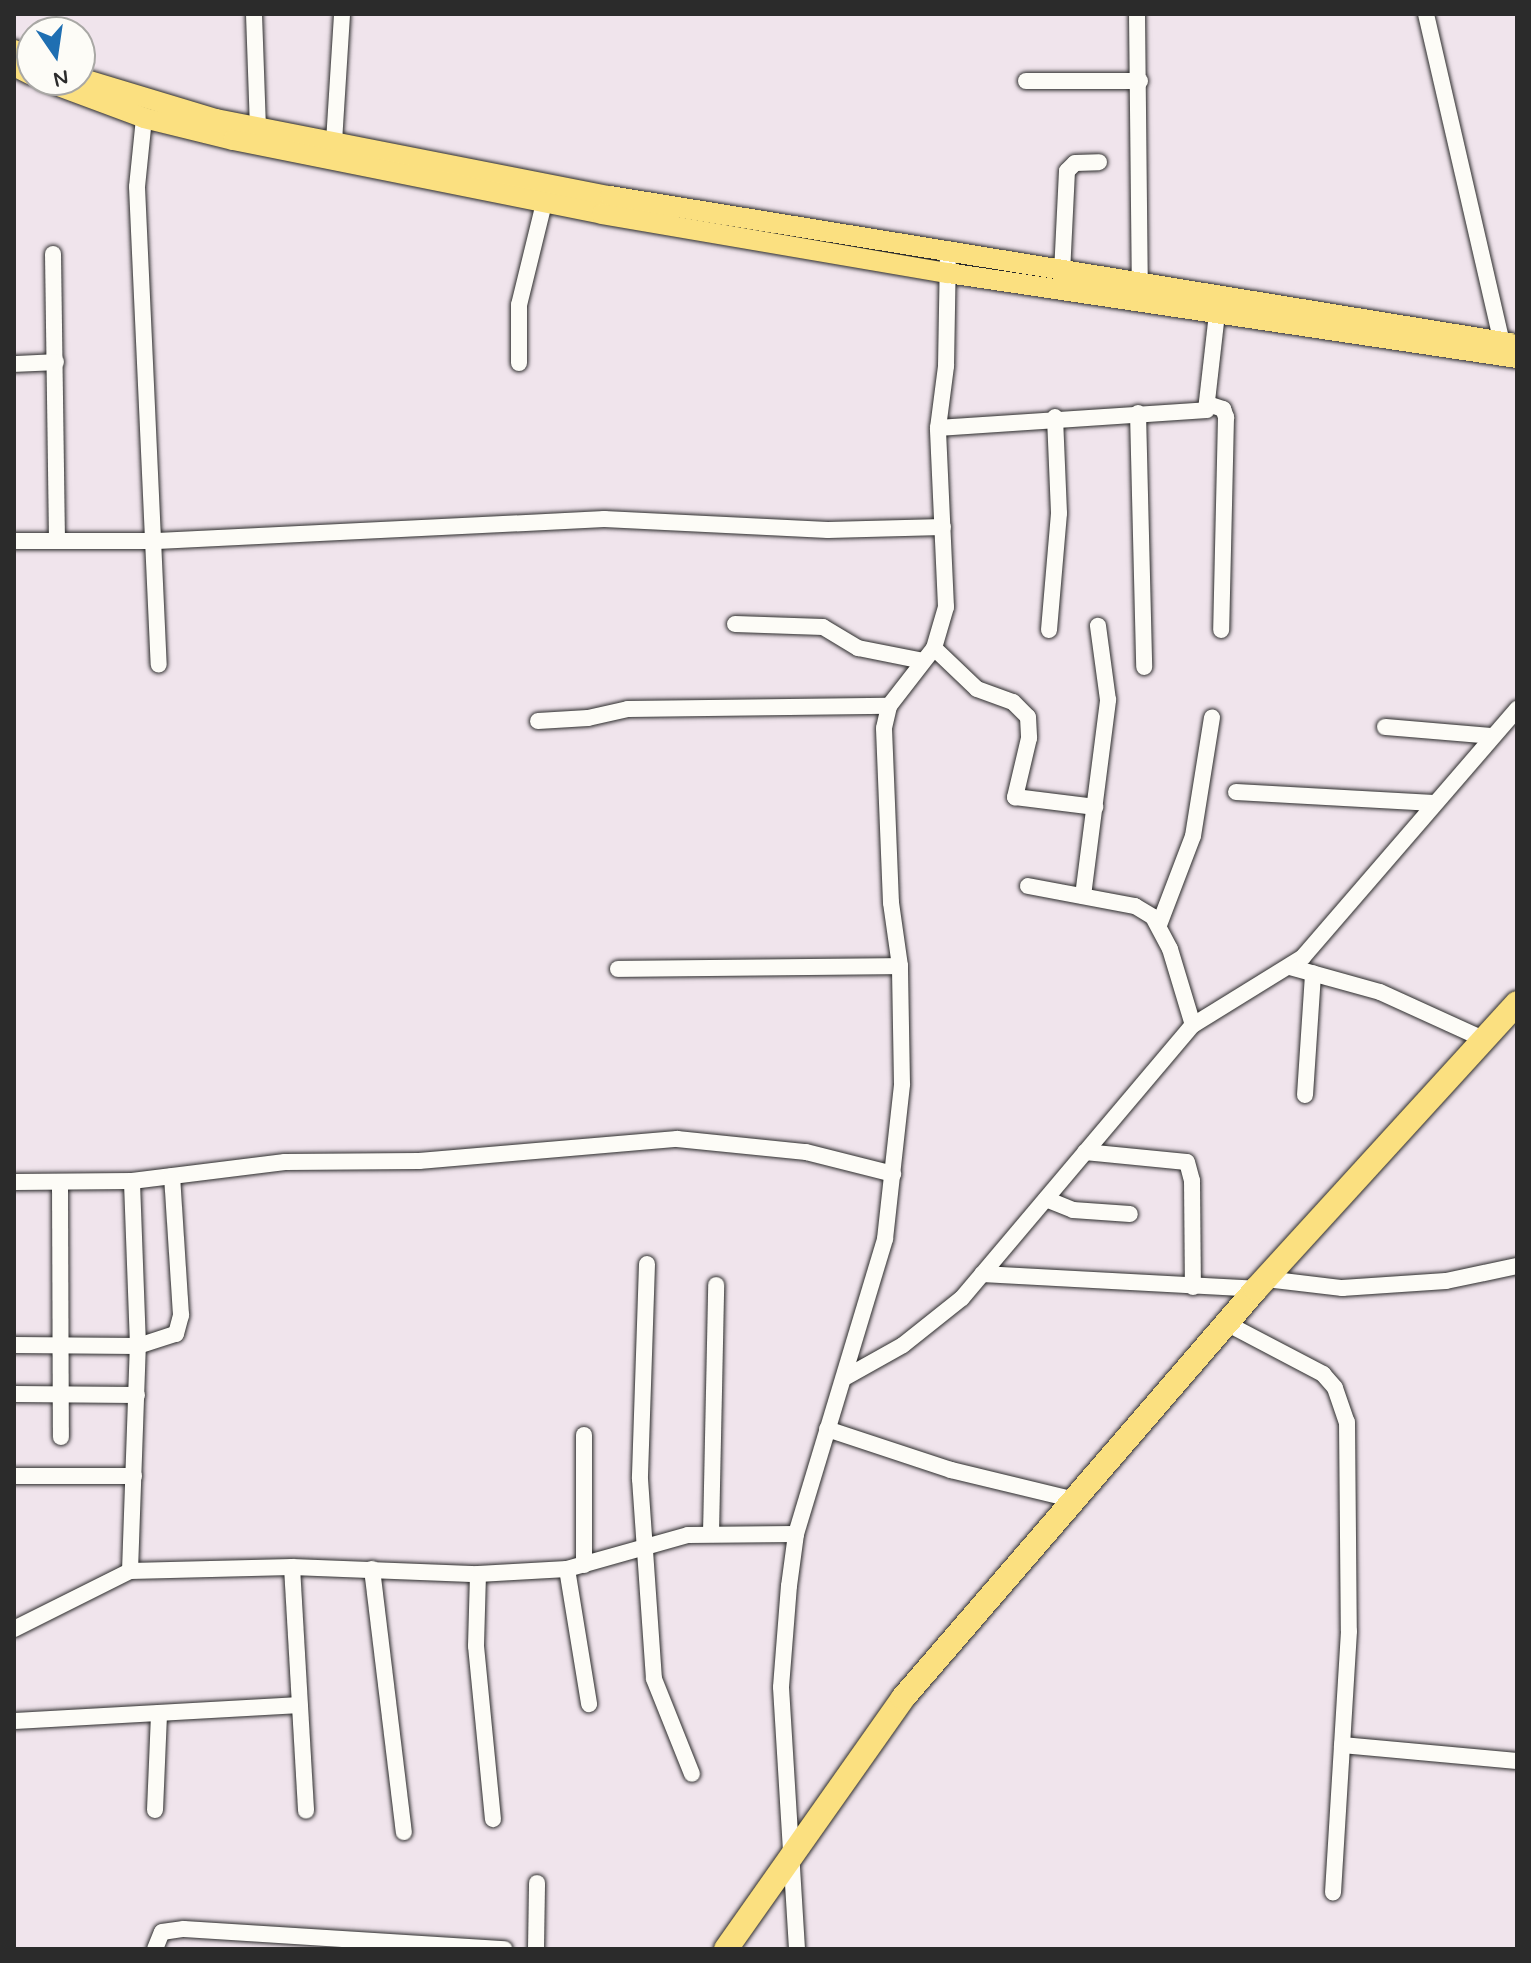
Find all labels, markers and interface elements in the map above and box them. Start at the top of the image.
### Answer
north arrow [16,16,96,96]
text: N [51,62,71,93]

